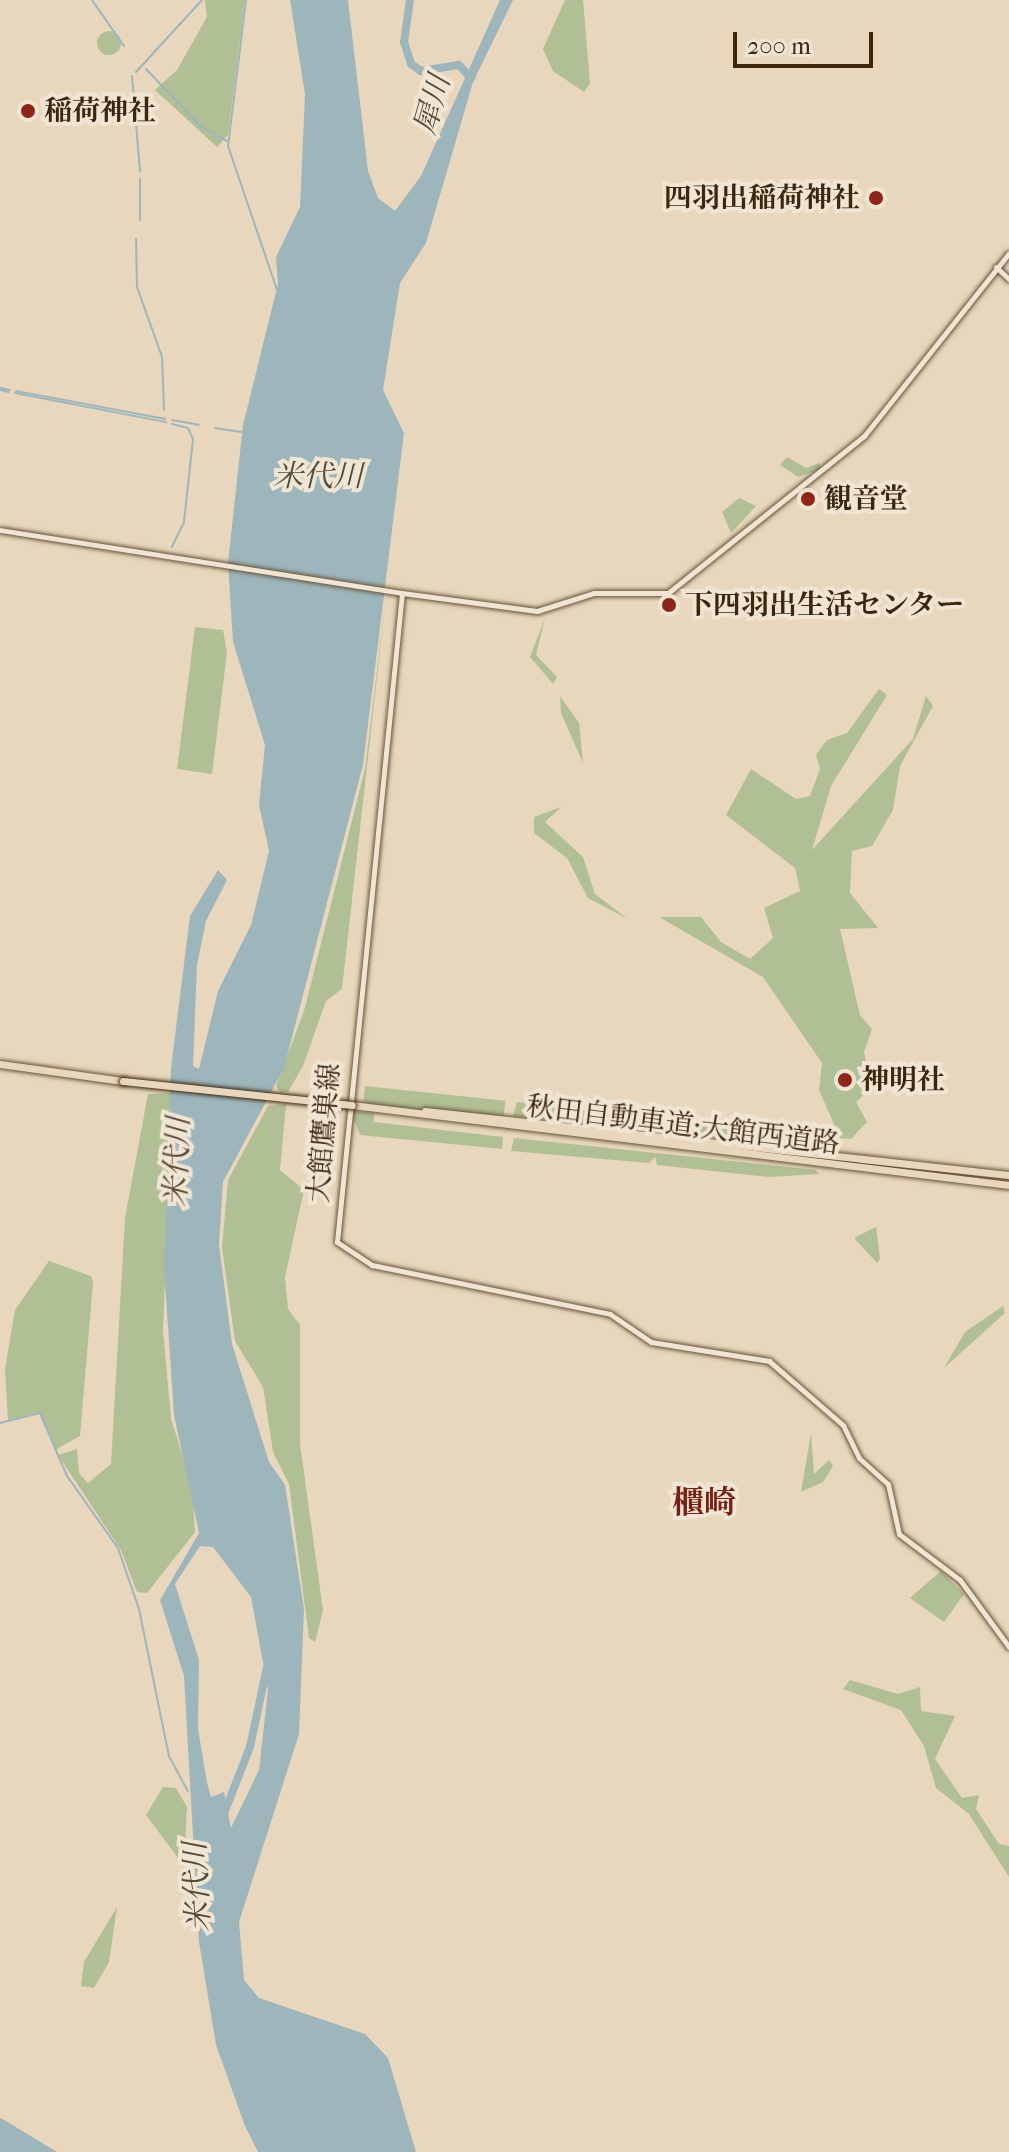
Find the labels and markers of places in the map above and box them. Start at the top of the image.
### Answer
place label: 稲荷神社 [44,94,156,128]
marker: 稲荷神社 [19,102,37,120]
place label: 四羽出稲荷神社 [664,181,860,215]
marker: 四羽出稲荷神社 [867,189,885,207]
place label: 観音堂 [824,482,908,516]
marker: 観音堂 [799,490,817,508]
place label: 下四羽出生活センター [685,588,965,622]
marker: 下四羽出生活センター [660,596,678,614]
place label: 神明社 [861,1063,945,1097]
marker: 神明社 [836,1071,854,1089]

